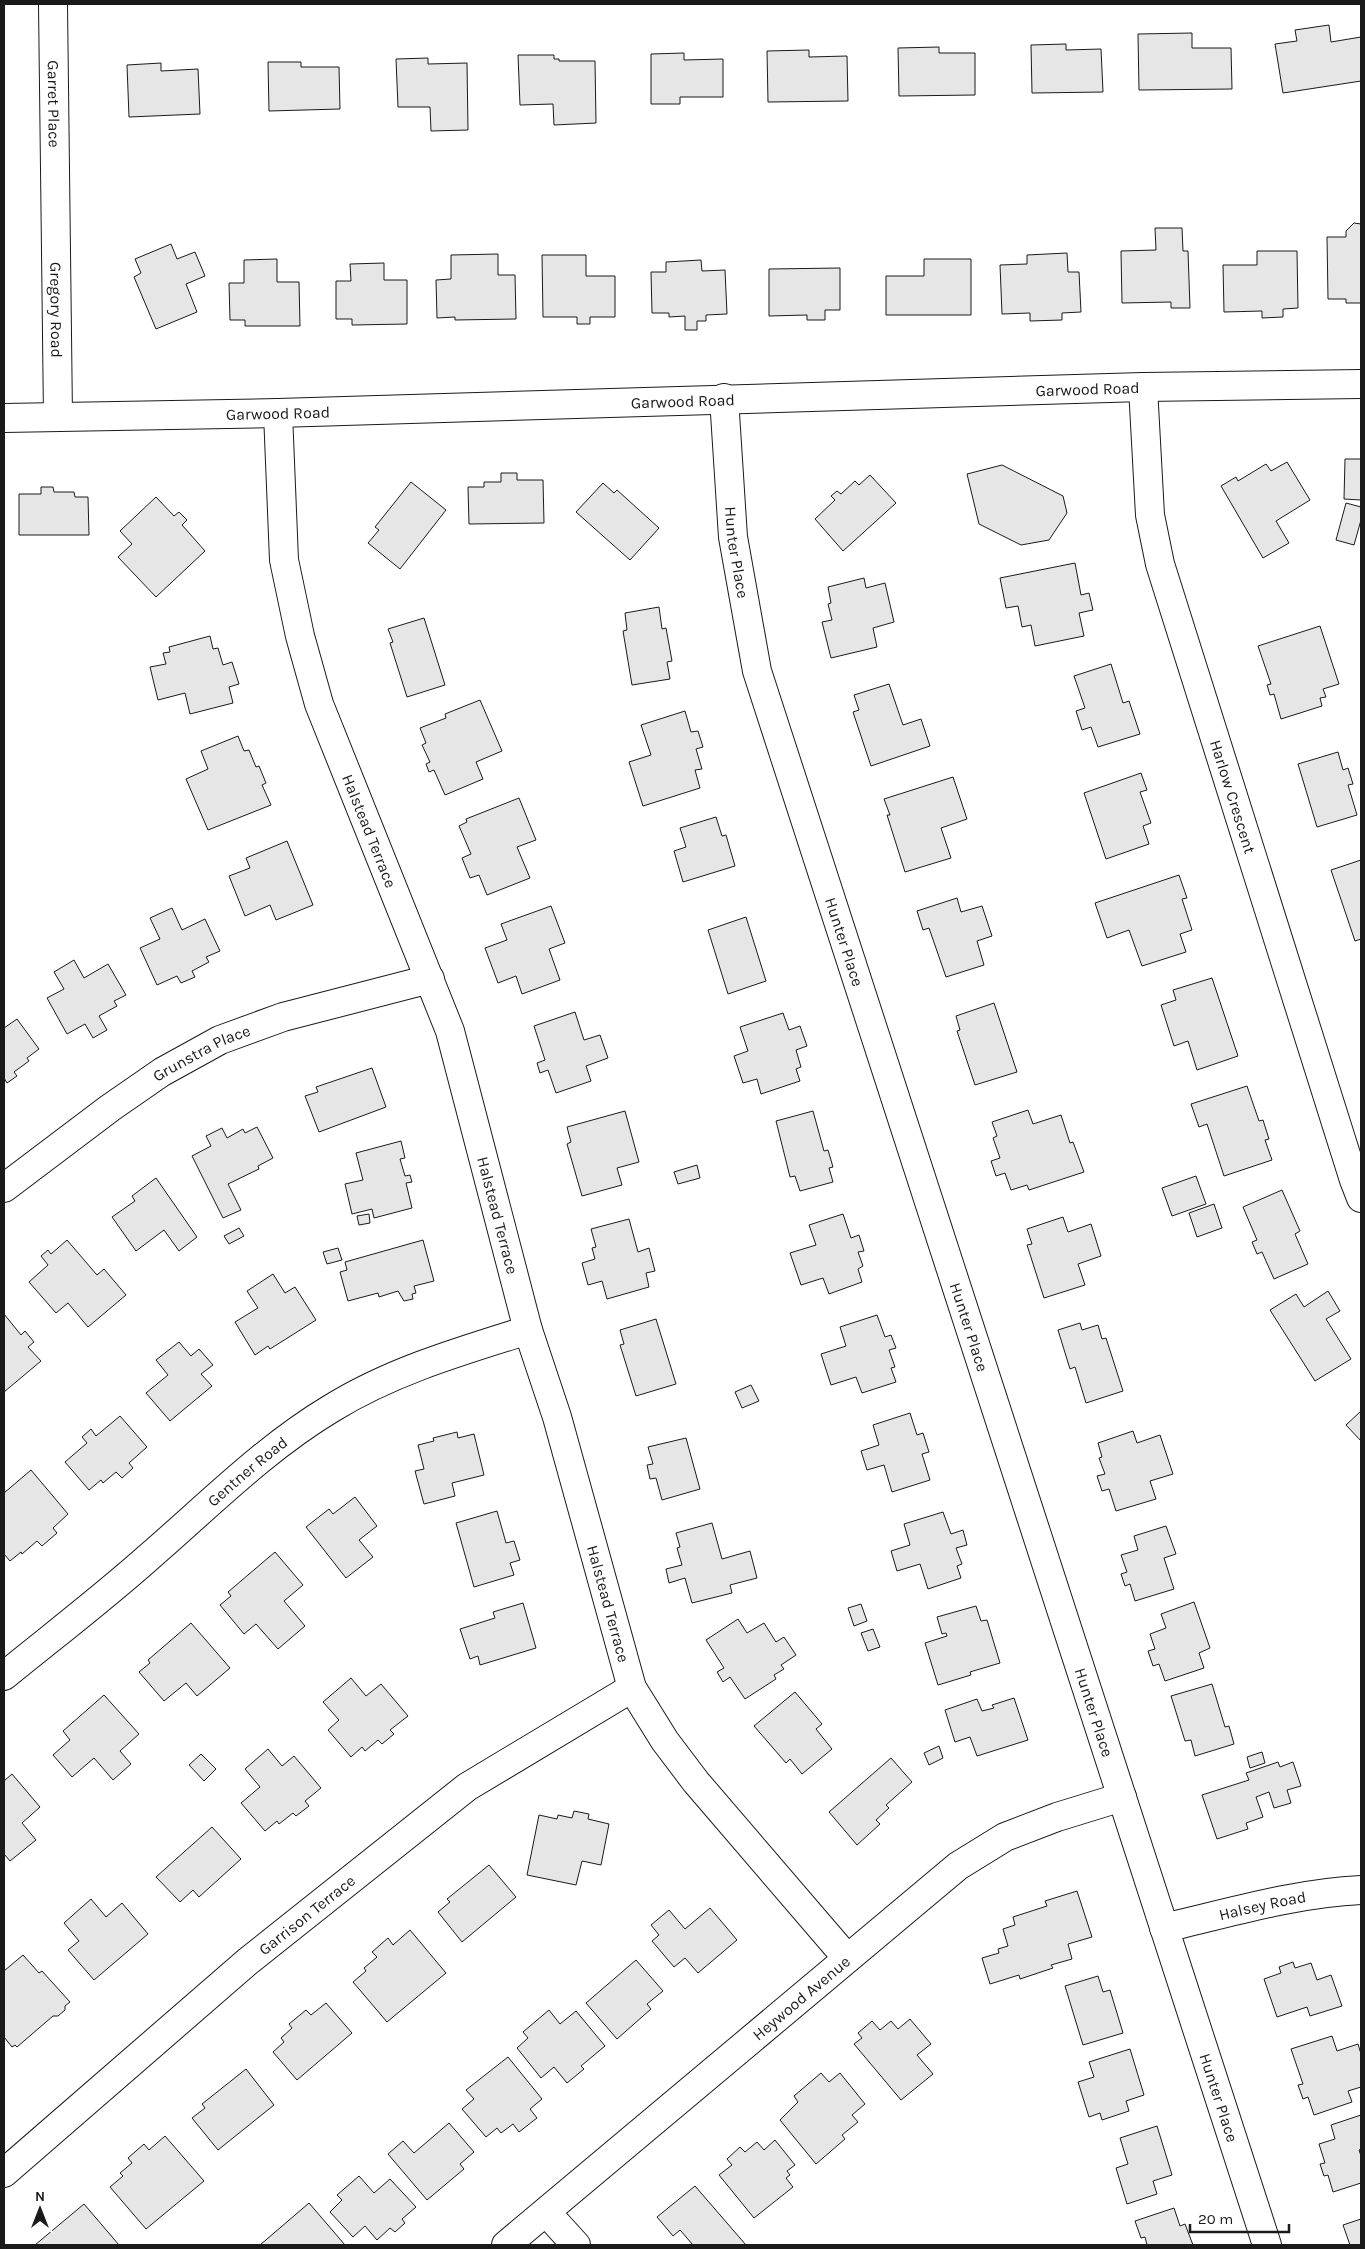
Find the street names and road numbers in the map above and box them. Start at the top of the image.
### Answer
street label: Garret Place [44,60,64,148]
street label: Gregory Road [46,262,66,358]
street label: Garwood Road [1035,378,1140,400]
street label: Garwood Road [630,390,735,412]
street label: Garwood Road [226,402,330,424]
street label: Hunter Place [721,506,753,600]
street label: Harlow Crescent [1206,737,1260,856]
street label: Halstead Terrace [338,771,401,891]
street label: Hunter Place [821,895,868,989]
street label: Grunstra Place [149,1021,253,1086]
street label: Halstead Terrace [473,1155,522,1276]
street label: Hunter Place [946,1280,992,1374]
street label: Gentner Road [204,1433,291,1510]
street label: Halstead Terrace [583,1543,633,1664]
street label: Hunter Place [1071,1665,1117,1759]
street label: Garrison Terrace [255,1871,359,1959]
street label: Halsey Road [1217,1887,1307,1924]
street label: Heywood Avenue [749,1952,854,2044]
street label: Hunter Place [1195,2051,1242,2145]

